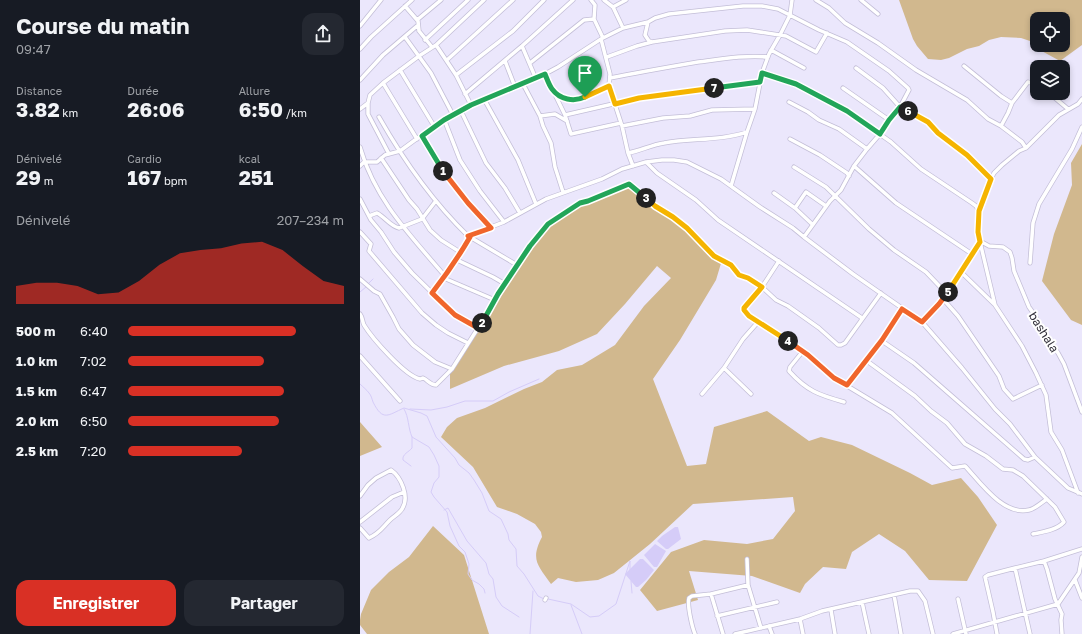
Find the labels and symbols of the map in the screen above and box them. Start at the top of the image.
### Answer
pin [568,56,602,97]
pin: 7 [704,78,724,98]
pin: 6 [898,101,918,121]
pin: 1 [433,161,453,181]
pin: 3 [636,188,656,208]
pin: 5 [938,282,958,302]
street label: bashala [1026,309,1062,355]
pin: 2 [472,313,492,333]
pin: 4 [778,331,798,351]

